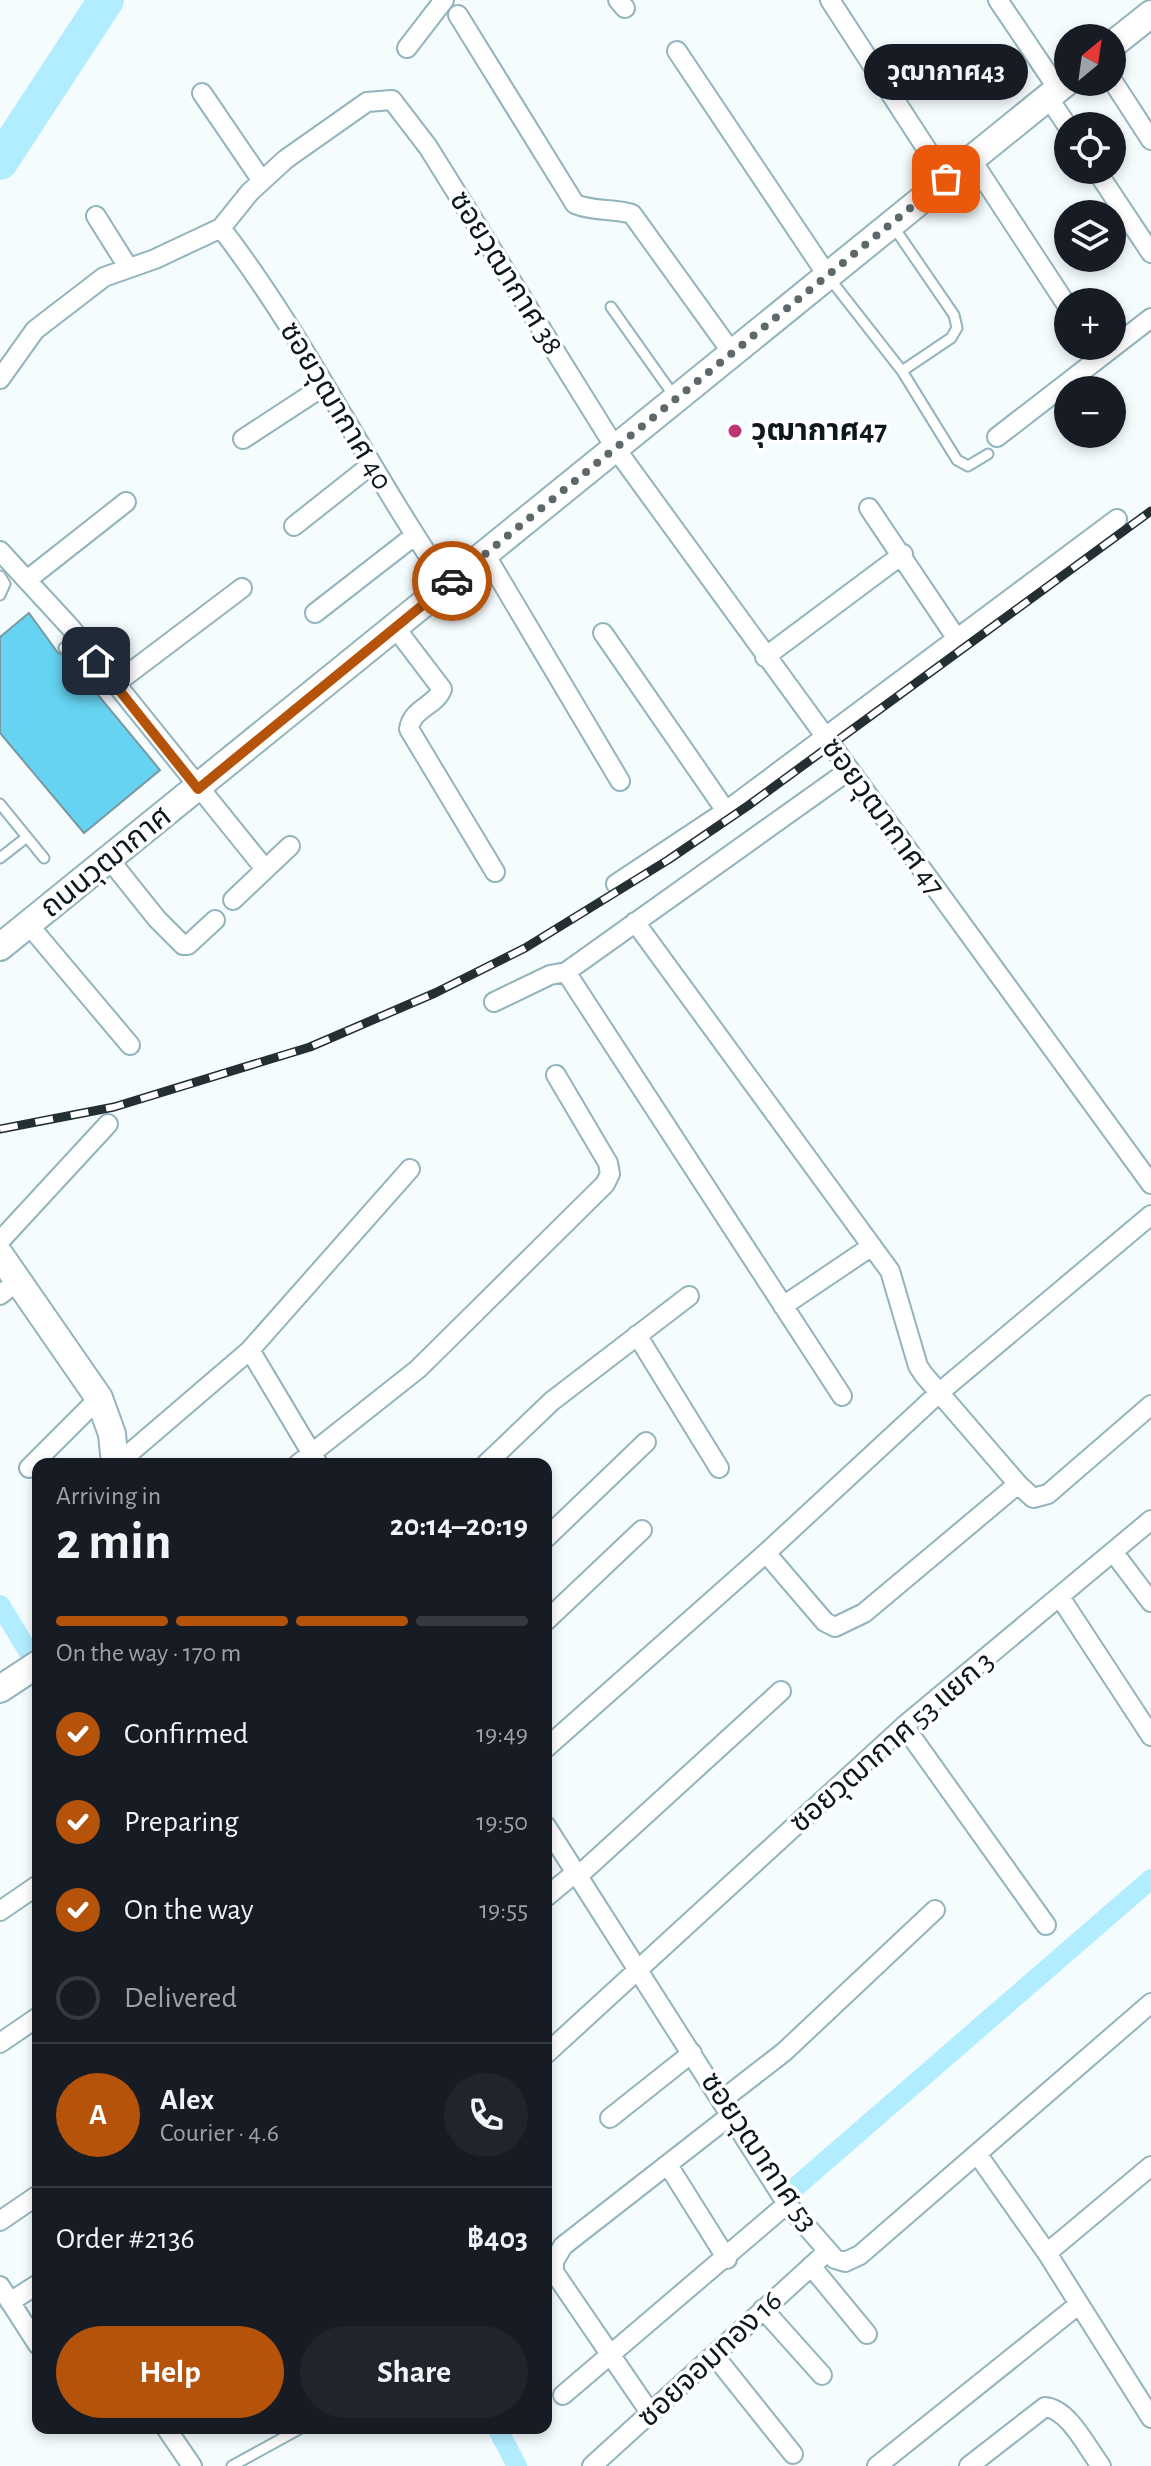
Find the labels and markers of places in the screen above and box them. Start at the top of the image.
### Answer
callout: วุฒากาศ43 [864,43,1028,99]
pin [912,145,980,213]
place label: วุฒากาศ47 [751,416,887,448]
marker: วุฒากาศ47 [726,422,744,440]
pin [62,627,130,695]

